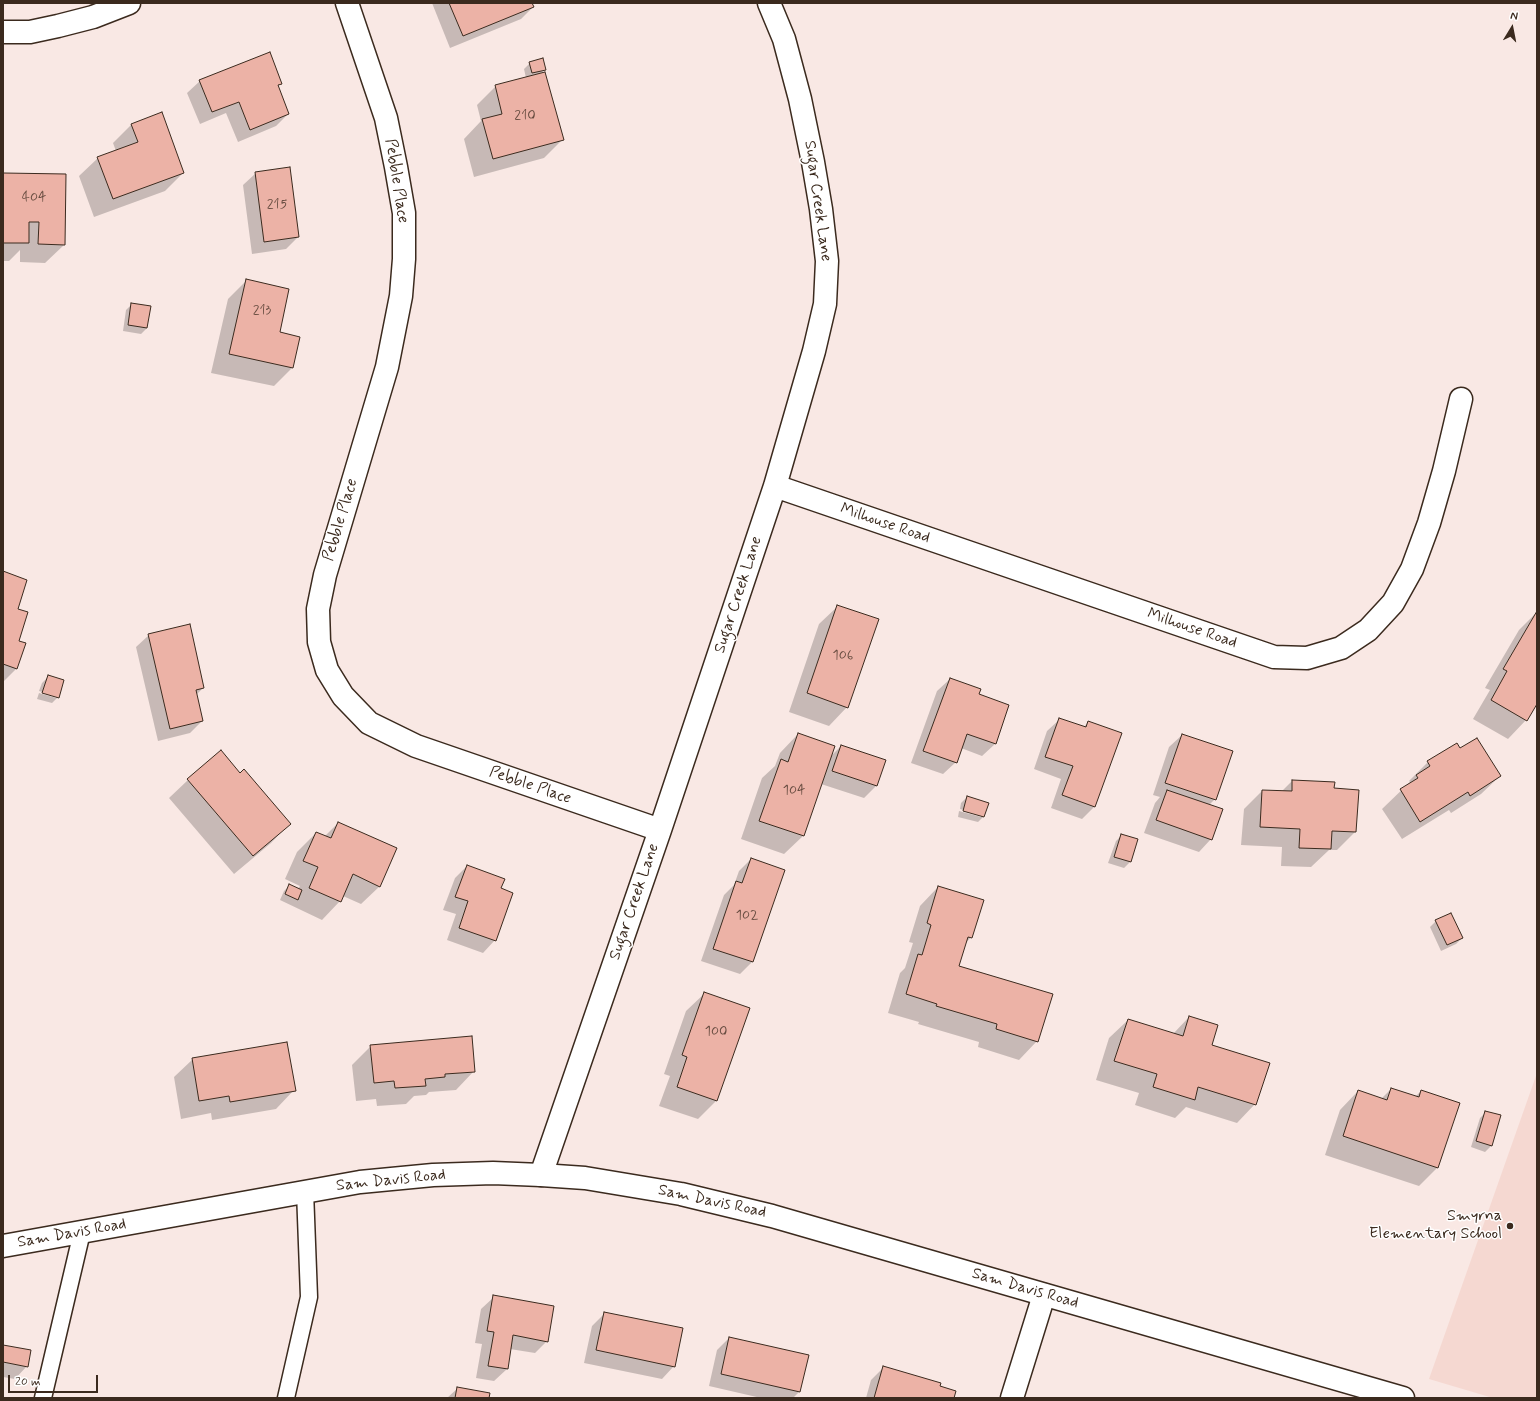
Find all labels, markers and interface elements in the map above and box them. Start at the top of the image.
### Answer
north arrow [1492,8,1532,48]
text: N [1509,9,1519,24]
house number: 210 [514,108,536,124]
street label: Pebble Place [380,137,412,225]
street label: Sugar Creek Lane [799,139,835,263]
house number: 404 [22,190,46,206]
house number: 215 [267,197,287,213]
house number: 213 [253,303,271,319]
street label: Pebble Place [319,476,363,564]
street label: Milhouse Road [838,500,932,548]
street label: Sugar Creek Lane [711,534,767,656]
street label: Milhouse Road [1145,605,1239,653]
house number: 106 [833,648,853,664]
street label: Pebble Place [487,763,573,809]
house number: 104 [783,783,805,799]
street label: Sugar Creek Lane [606,841,664,963]
house number: 102 [736,908,758,924]
house number: 100 [705,1024,727,1040]
street label: Sam Davis Road [335,1166,447,1196]
street label: Sam Davis Road [656,1181,768,1223]
place label: Smyrna Elementary School [1369,1207,1502,1245]
street label: Sam Davis Road [16,1215,128,1253]
marker: Smyrna Elementary School [1505,1221,1515,1231]
street label: Sam Davis Road [969,1265,1081,1313]
scale bar [10,1367,100,1393]
text: 20 m [15,1374,41,1390]

